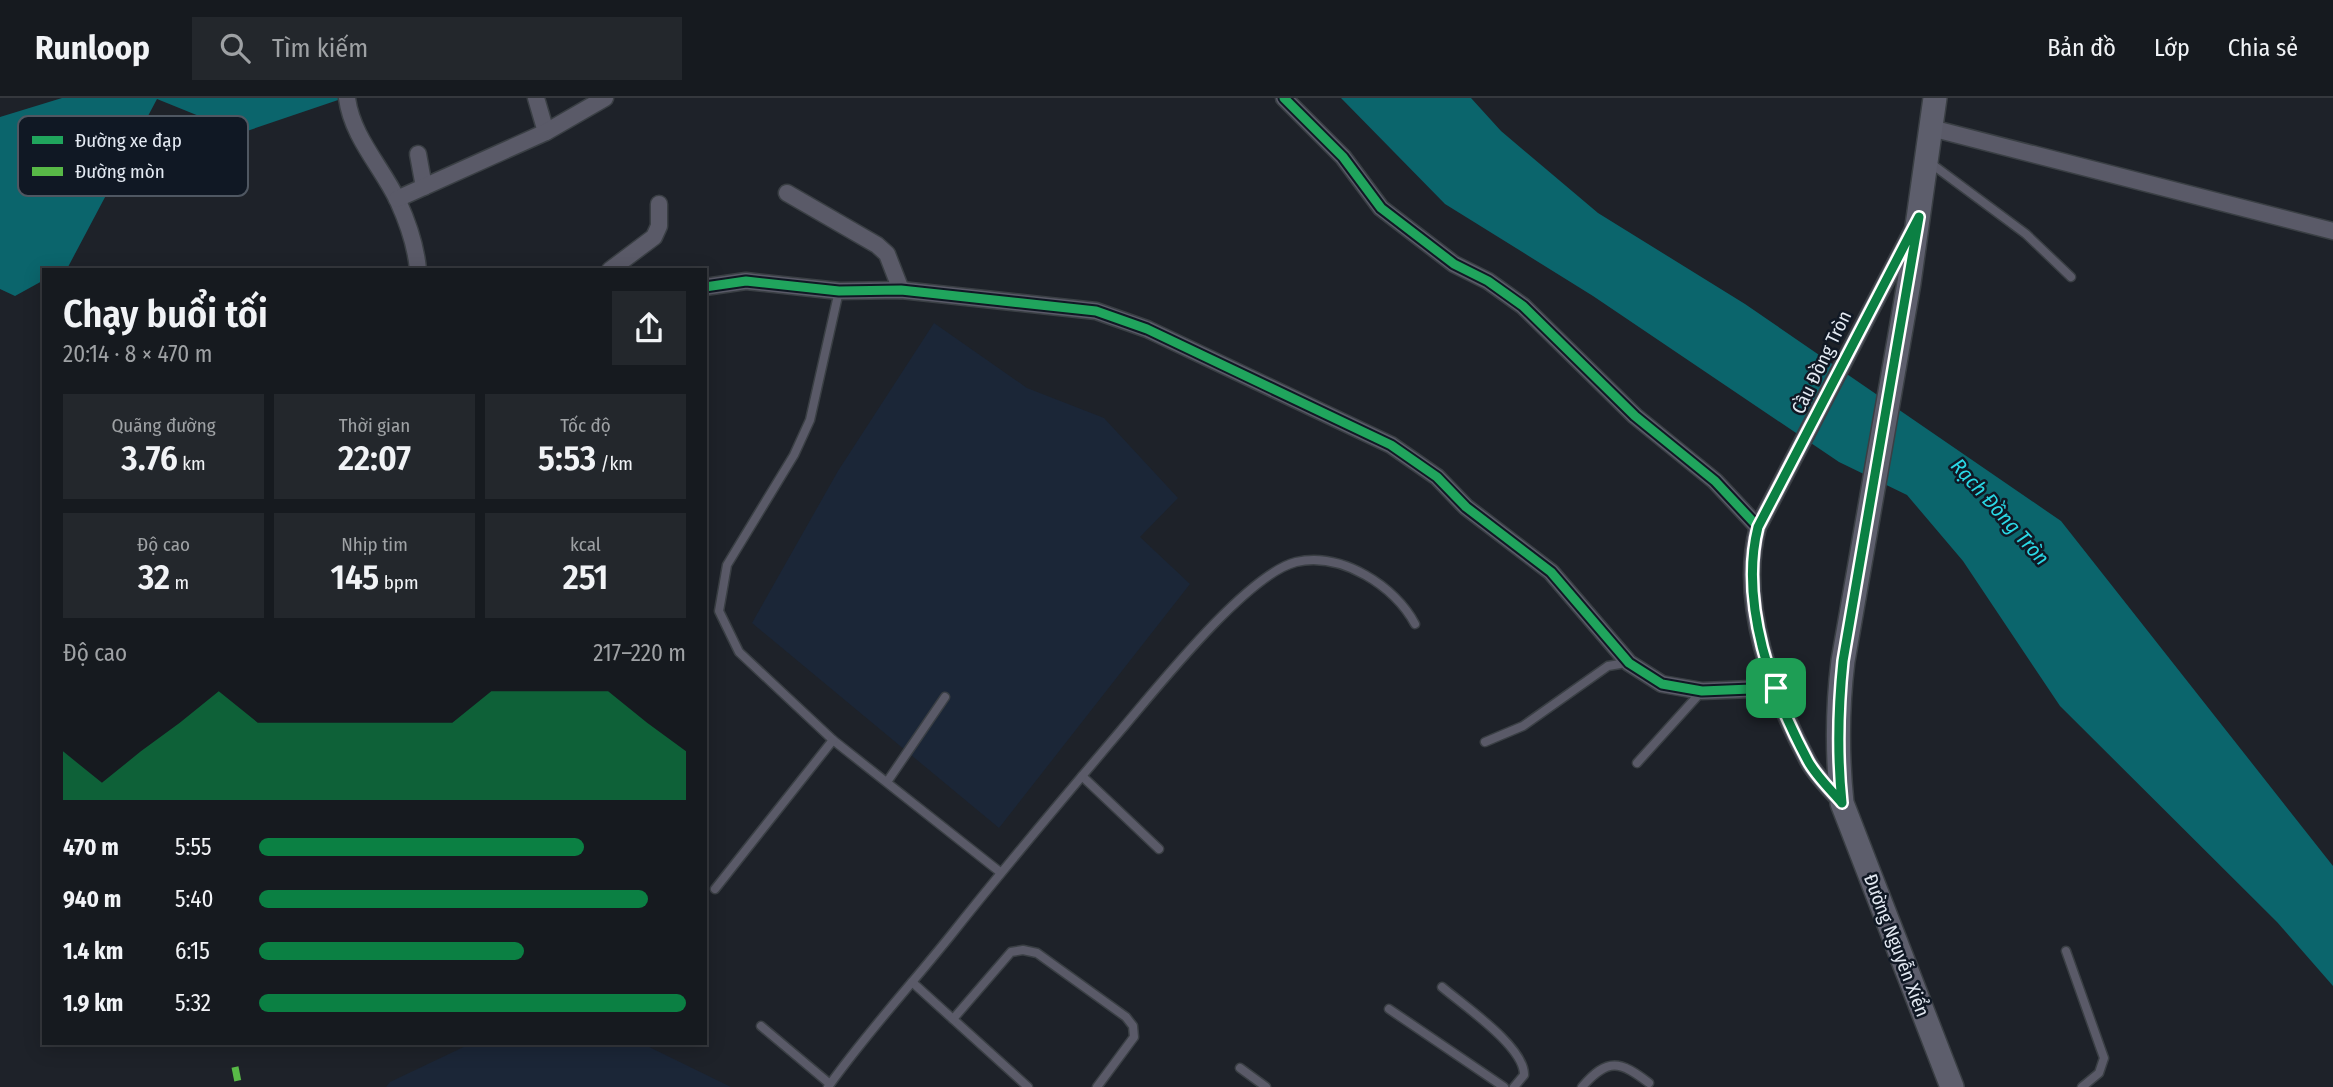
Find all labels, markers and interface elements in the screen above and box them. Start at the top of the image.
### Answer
search box [192,17,682,80]
text: Runloop [35,28,150,68]
icon: search [216,29,254,67]
text: Tìm kiếm [272,33,368,64]
text: Bản đồ [2047,34,2116,62]
text: Lớp [2154,34,2190,62]
text: Chia sẻ [2228,34,2298,62]
legend [18,116,248,196]
text: Đường xe đạp [75,129,182,152]
text: Đường mòn [75,160,165,183]
text: Chạy buổi tối [63,291,268,337]
button: share [612,291,686,365]
street label: Cầu Đồng Tròn [1787,307,1856,418]
text: 20:14 · 8 × 470 m [63,340,212,368]
text: Quãng đường [111,414,216,437]
text: Thời gian [339,414,410,437]
text: Tốc độ [560,414,611,437]
text: 3.76 [121,437,178,479]
text: 22:07 [338,437,411,479]
text: 5:53 [538,437,596,479]
text: km [178,452,206,475]
text: /km [596,452,633,475]
water label: Rạch Đồng Tròn [1945,453,2055,571]
text: Độ cao [137,533,190,556]
text: Nhịp tim [341,533,408,556]
text: kcal [570,533,601,556]
text: 32 [138,556,170,598]
text: 145 [330,556,379,598]
text: 251 [563,556,608,598]
text: m [170,571,189,594]
text: bpm [379,571,419,594]
text: Độ cao [63,639,127,667]
text: 217–220 m [593,639,686,667]
pin [1746,658,1806,718]
icon: arrive [1757,669,1795,707]
text: 470 m [63,833,119,861]
text: 5:55 [175,833,212,861]
street label: Đường Nguyễn Xiển [1859,871,1934,1020]
text: 940 m [63,885,121,913]
text: 5:40 [175,885,213,913]
text: 1.4 km [63,937,123,965]
text: 6:15 [175,937,210,965]
text: 1.9 km [63,989,123,1017]
text: 5:32 [175,989,211,1017]

